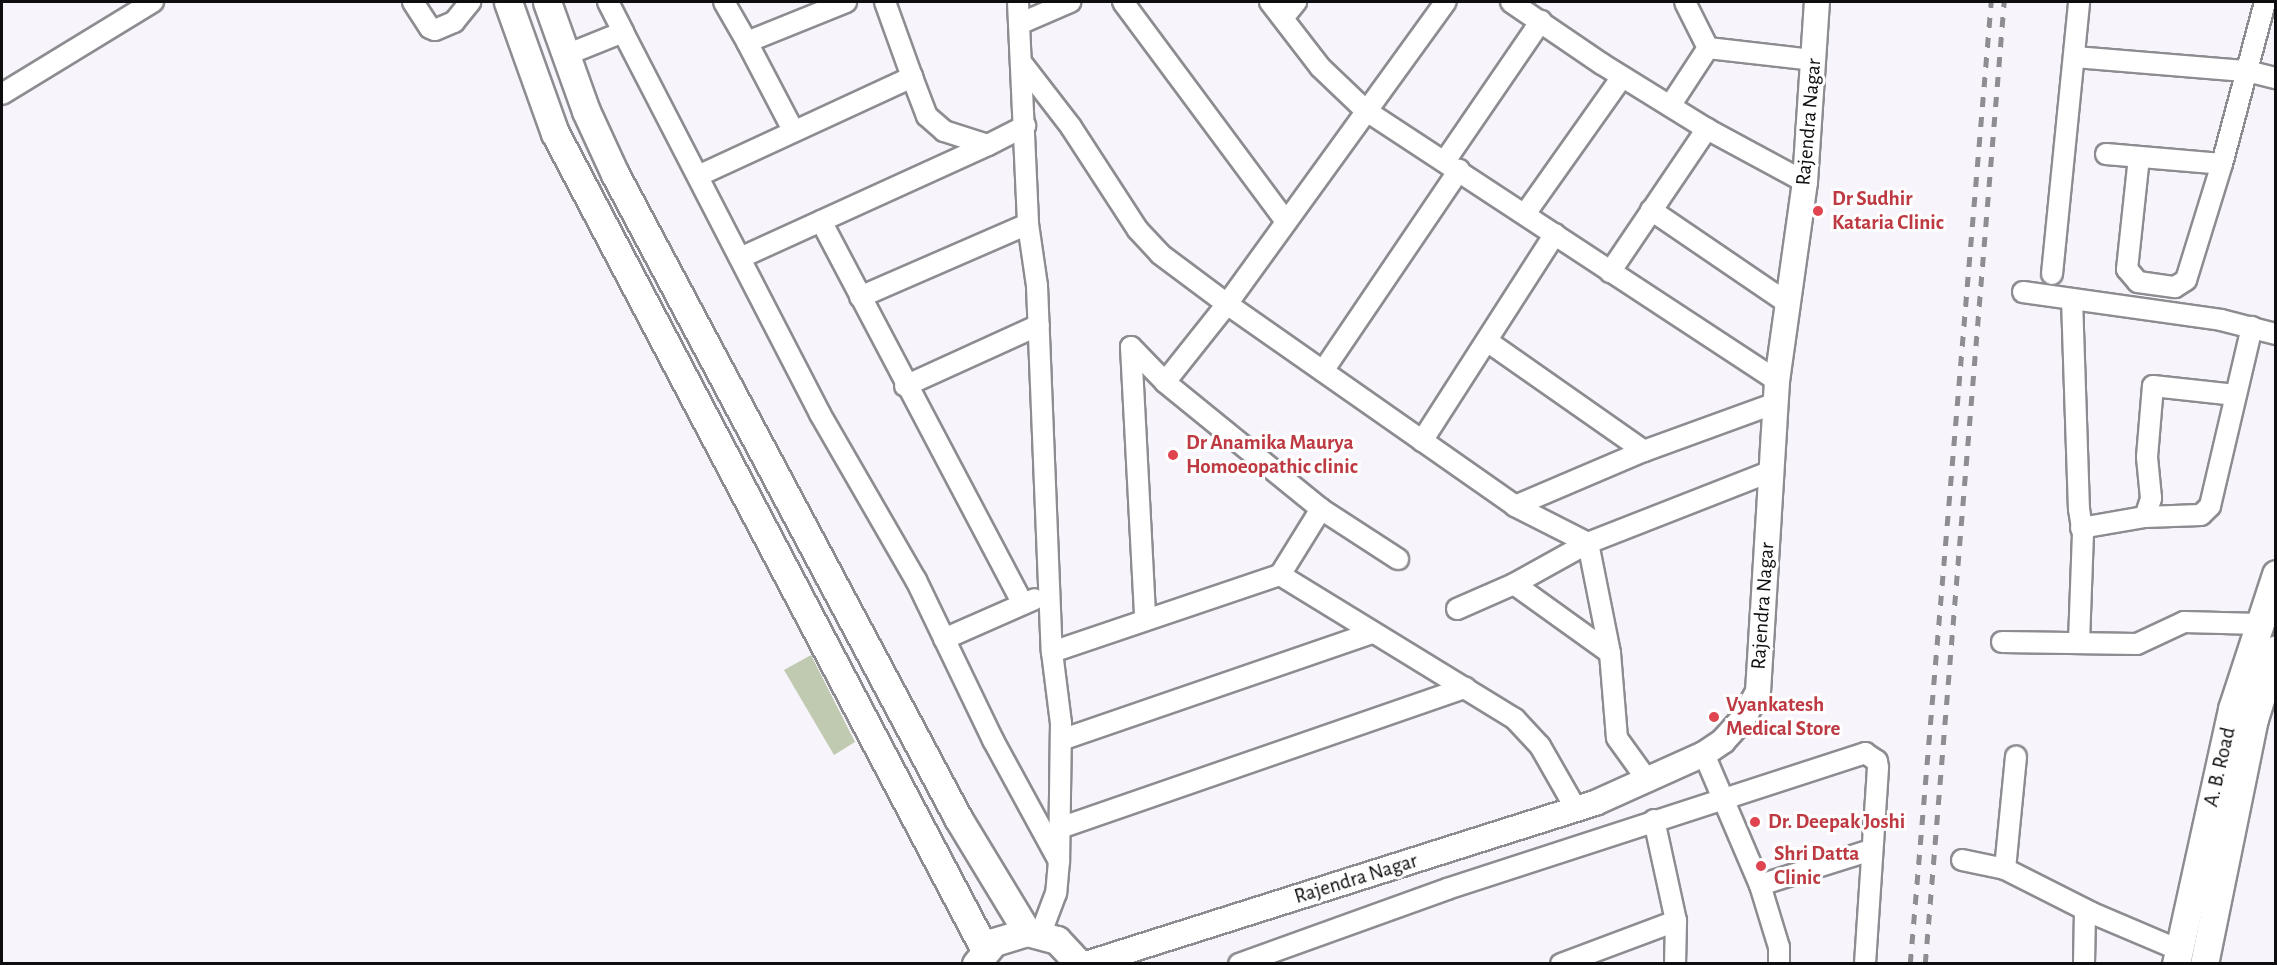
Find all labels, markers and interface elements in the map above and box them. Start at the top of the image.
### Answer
street label: Rajendra Nagar [1791,57,1827,187]
place label: Dr Sudhir Kataria Clinic [1832,186,1944,236]
marker: Dr Sudhir Kataria Clinic [1809,202,1827,220]
place label: Dr Anamika Maurya Homoeopathic clinic [1186,430,1358,480]
marker: Dr Anamika Maurya Homoeopathic clinic [1164,446,1182,464]
street label: Rajendra Nagar [1746,542,1780,670]
place label: Vyankatesh Medical Store [1726,692,1840,742]
marker: Vyankatesh Medical Store [1707,710,1721,724]
street label: A. B. Road [2199,725,2241,809]
place label: Dr. Deepak Joshi [1768,809,1905,835]
marker: Dr. Deepak Joshi [1746,813,1764,831]
place label: Shri Datta Clinic [1774,841,1859,891]
street label: Rajendra Nagar [1291,848,1421,910]
marker: Shri Datta Clinic [1752,857,1770,875]

